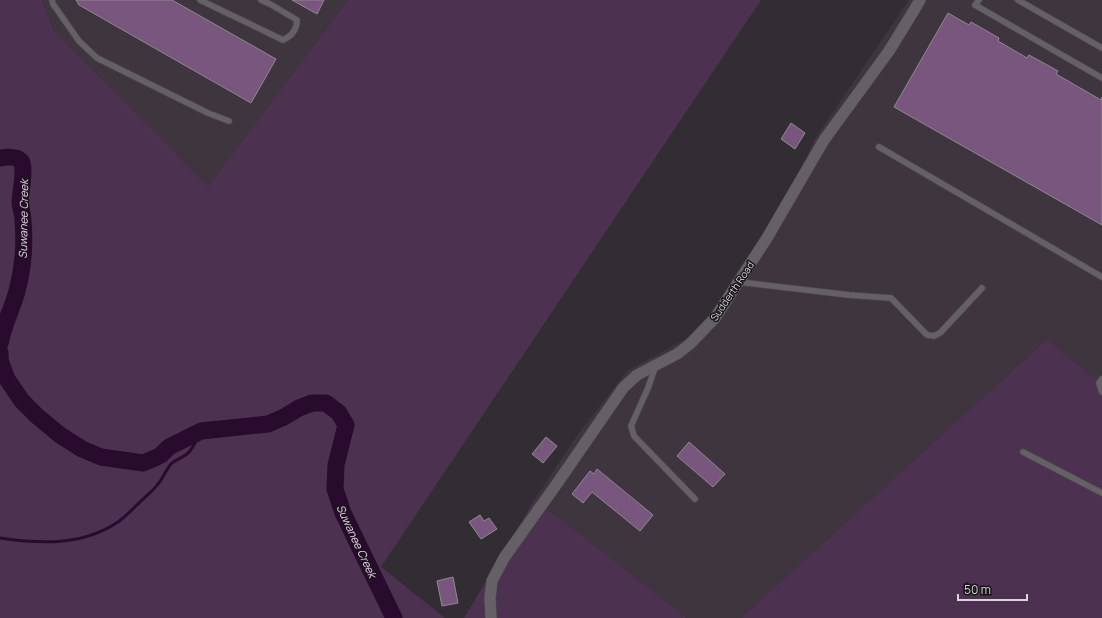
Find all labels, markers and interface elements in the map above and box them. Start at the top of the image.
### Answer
water label: Suwanee Creek [15,178,31,259]
street label: Sudderth Road [707,258,757,324]
water label: Suwanee Creek [333,502,381,581]
scale bar [958,576,1027,602]
text: 50 m [964,581,991,598]

